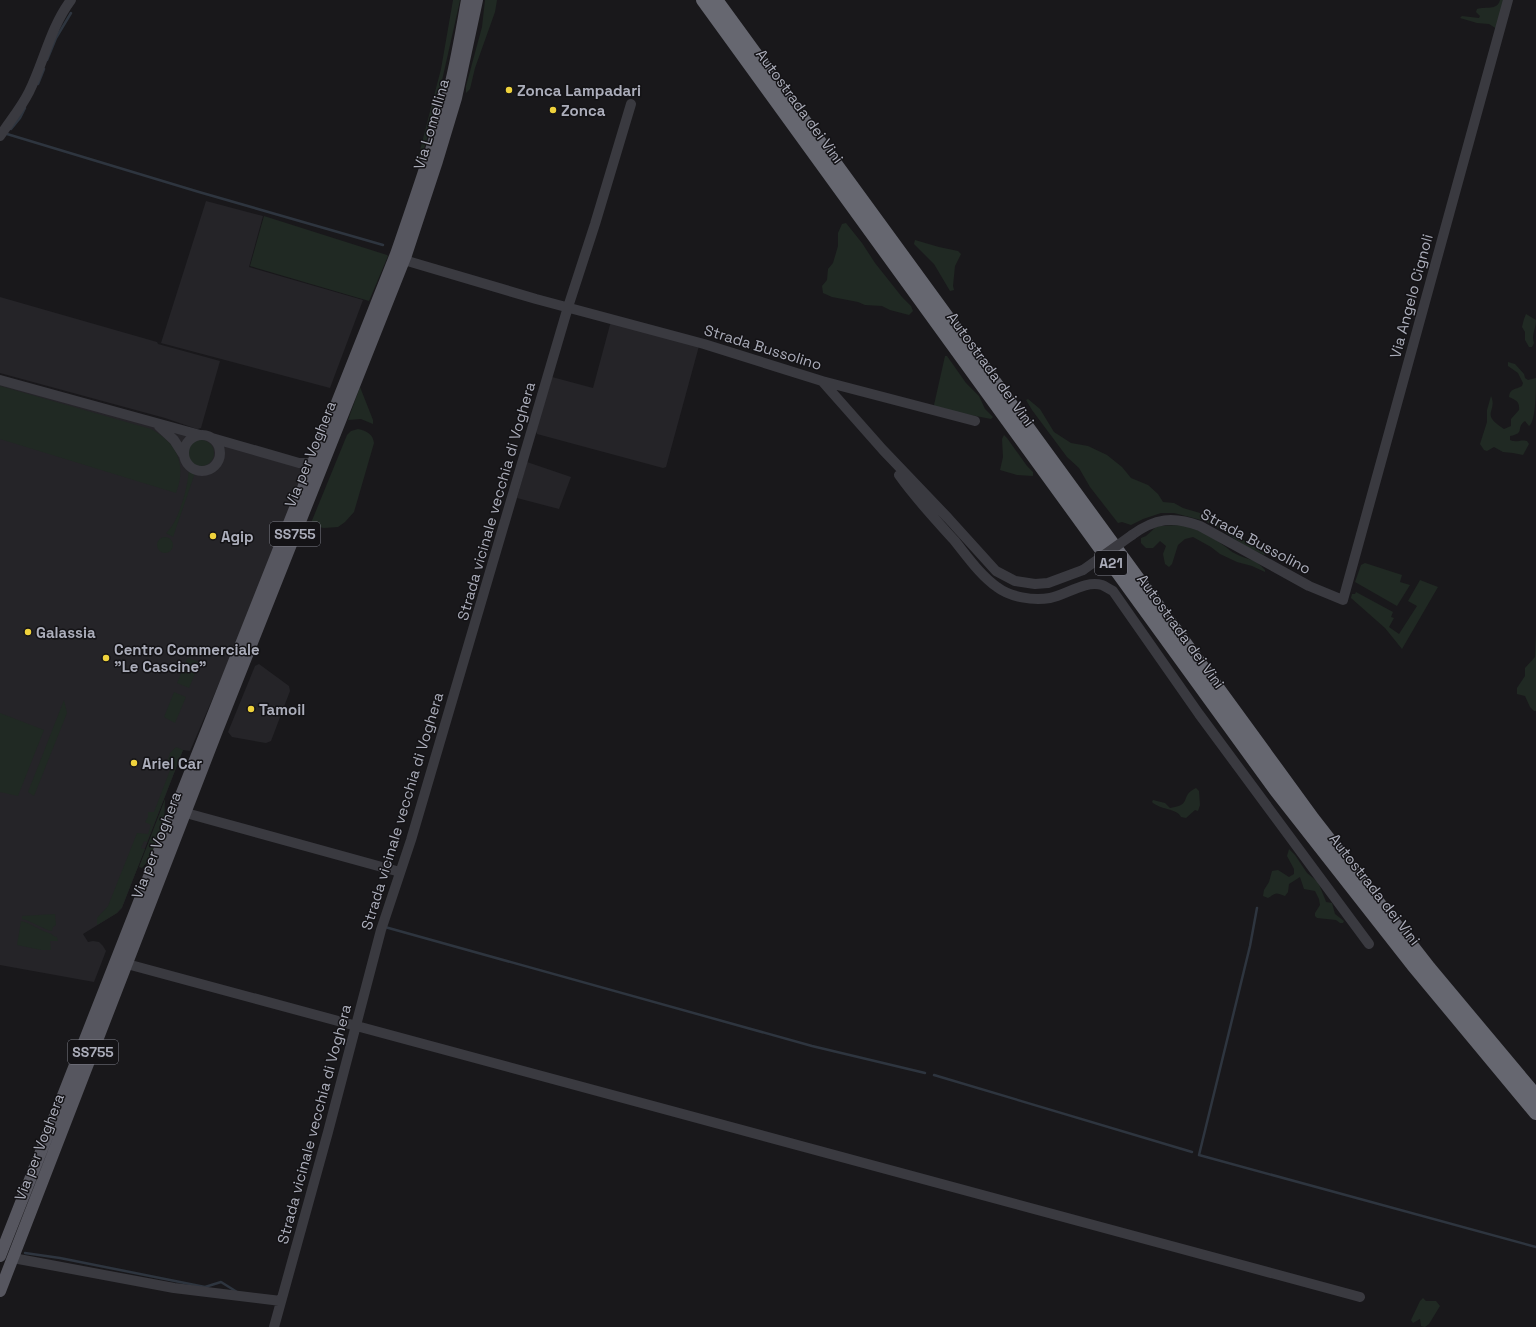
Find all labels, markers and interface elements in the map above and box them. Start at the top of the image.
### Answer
street label: Autostrada dei Vini [752,45,848,167]
street label: Via Lomellina [409,76,453,172]
place label: Zonca Lampadari [517,81,641,100]
marker: Zonca Lampadari [504,85,514,95]
place label: Zonca [561,101,606,120]
marker: Zonca [548,105,558,115]
street label: Via Angelo Cignoli [1385,232,1437,360]
street label: Autostrada dei Vini [943,308,1039,430]
street label: Strada Bussolino [702,320,824,374]
street label: Strada vicinale vecchia di Voghera [453,379,539,623]
street label: Via per Voghera [280,398,340,510]
street label: Strada Bussolino [1198,504,1314,578]
road number: SS755 [270,522,320,546]
place label: Agip [221,527,254,546]
marker: Agip [208,531,218,541]
road number: A21 [1095,551,1127,575]
street label: Autostrada dei Vini [1133,570,1229,692]
place label: Galassia [36,623,96,642]
marker: Galassia [23,627,33,637]
place label: Centro Commerciale "Le Cascine" [114,640,260,676]
marker: Centro Commerciale "Le Cascine" [101,653,111,663]
street label: Strada vicinale vecchia di Voghera [357,690,447,932]
place label: Tamoil [259,700,305,719]
marker: Tamoil [246,704,256,714]
place label: Ariel Car [142,754,202,773]
marker: Ariel Car [129,758,139,768]
street label: Via per Voghera [127,788,185,901]
street label: Autostrada dei Vini [1325,829,1425,949]
street label: Strada vicinale vecchia di Voghera [273,1002,355,1246]
road number: SS755 [68,1040,118,1064]
street label: Via per Voghera [10,1090,68,1203]

